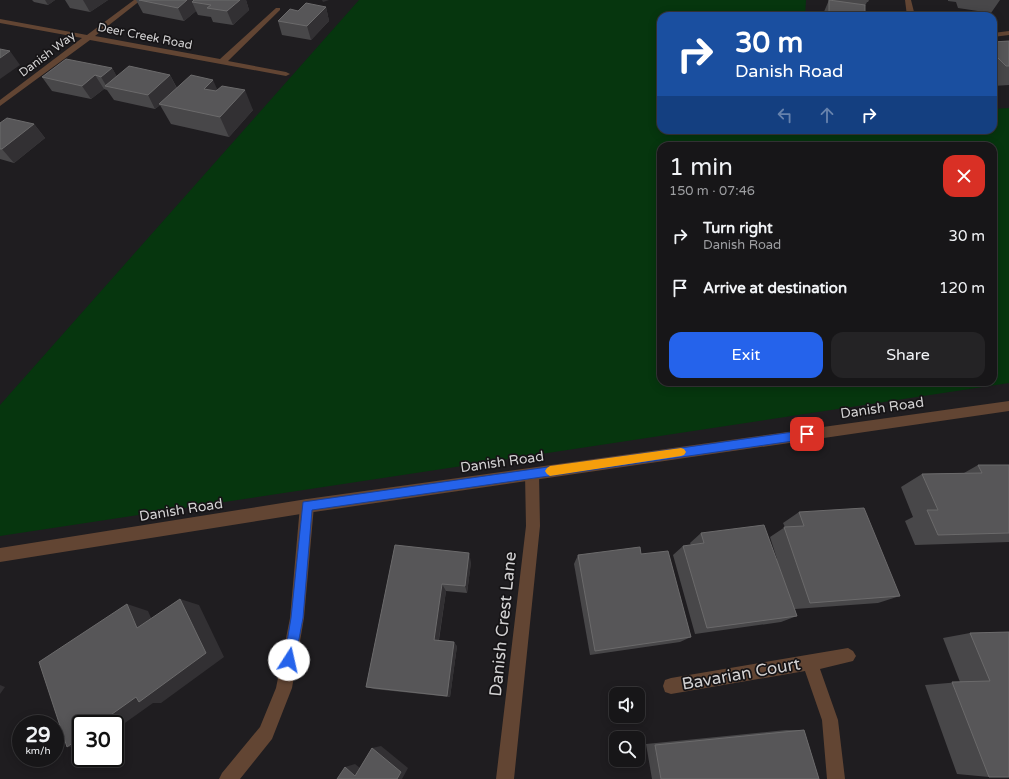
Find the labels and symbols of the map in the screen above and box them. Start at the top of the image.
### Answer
street label: Deer Creek Road [96,20,194,52]
street label: Danish Way [16,28,78,80]
street label: Danish Road [839,394,925,422]
pin [790,417,824,451]
street label: Danish Road [459,448,545,476]
street label: Danish Road [138,495,224,525]
street label: Danish Crest Lane [485,551,521,697]
position arrow [268,639,310,681]
street label: Bavarian Court [680,653,802,695]
speed limit sign: 30 [72,715,124,767]

